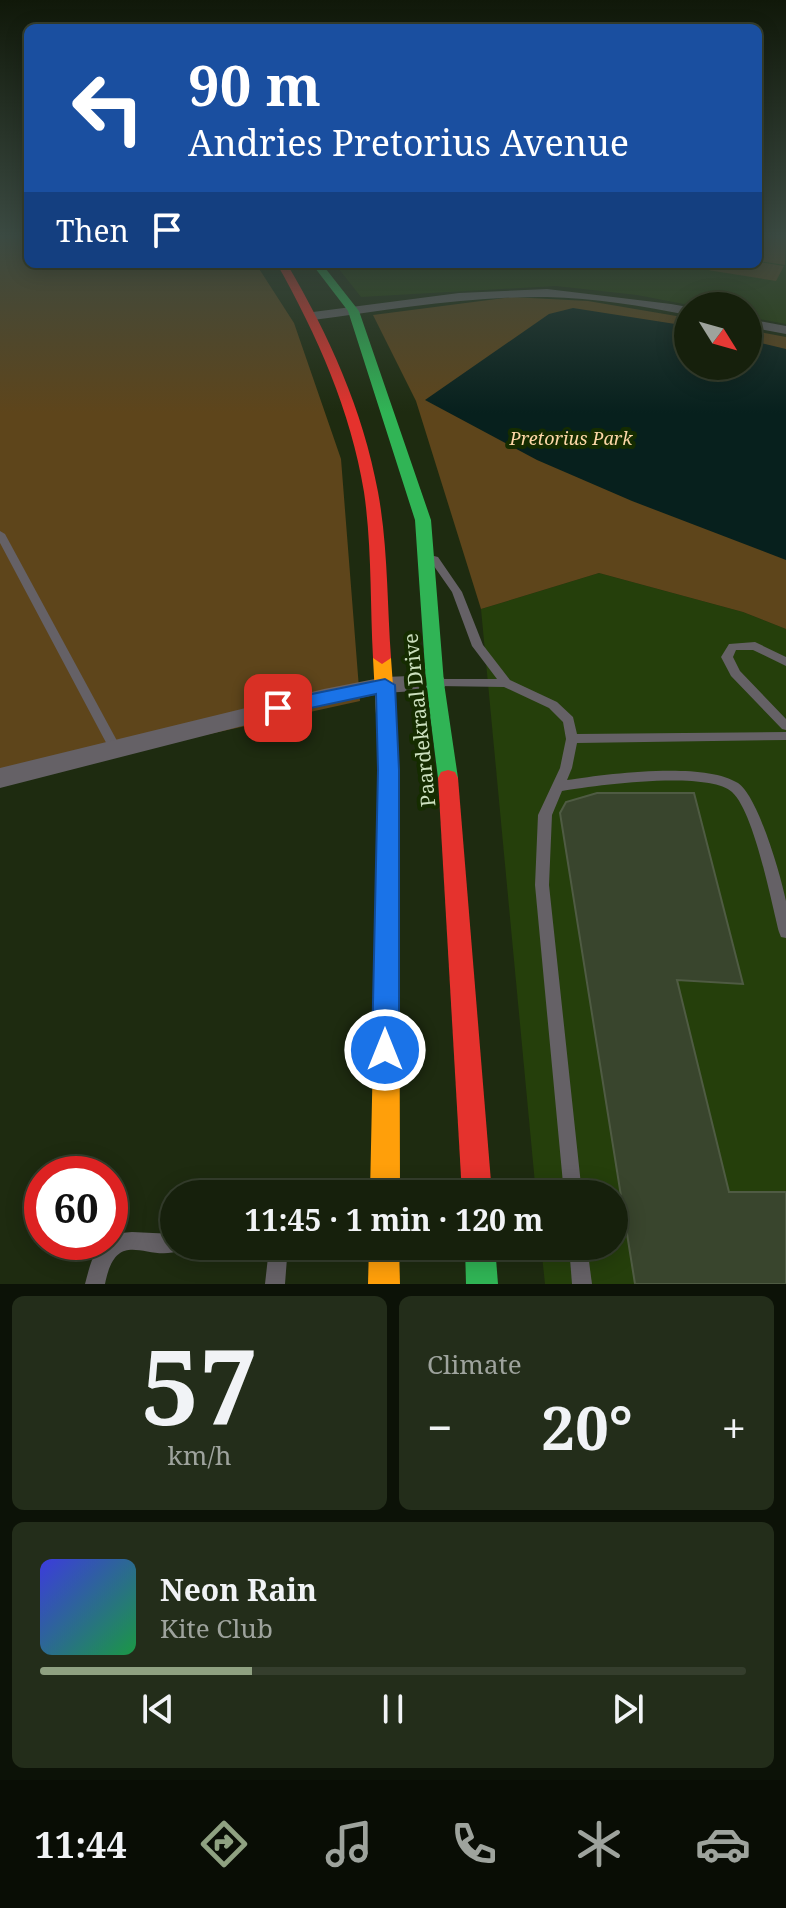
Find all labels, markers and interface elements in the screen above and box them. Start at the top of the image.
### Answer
text: 90 m [188,46,321,122]
icon: left [56,56,160,160]
text: Andries Pretorius Avenue [188,118,629,167]
icon: arrive [145,208,189,252]
text: Then [56,210,129,251]
north arrow [674,292,762,380]
map controls [674,292,762,380]
park label: Pretorius Park [508,426,633,450]
street label: Paardekraal Drive [396,632,442,808]
pin [244,674,312,742]
icon: arrive [256,686,300,730]
position arrow [343,1008,427,1092]
speed limit sign: 60 [24,1156,128,1260]
text: 11:45 · 1 min · 120 m [245,1199,543,1240]
text: 57 [141,1314,258,1455]
text: Climate [427,1346,522,1382]
text: 20° [541,1386,633,1468]
text: − [427,1397,452,1457]
text: + [721,1397,746,1457]
text: km/h [168,1437,231,1473]
text: Neon Rain [160,1569,317,1610]
text: Kite Club [160,1610,273,1646]
icon: previous [136,1687,180,1731]
icon: pause [371,1687,415,1731]
icon: next [606,1687,650,1731]
icon: directions [196,1816,252,1872]
icon: music [321,1816,377,1872]
icon: phone [446,1816,502,1872]
icon: climate [571,1816,627,1872]
icon: car [695,1816,751,1872]
text: 11:44 [34,1820,127,1869]

